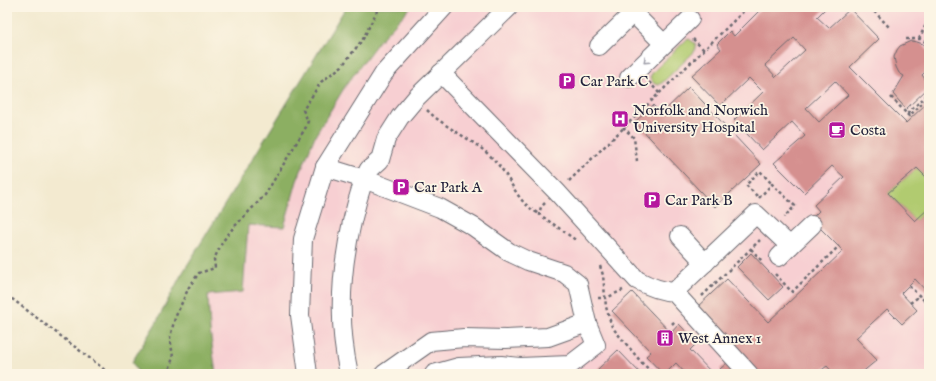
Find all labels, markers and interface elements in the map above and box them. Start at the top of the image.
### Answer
one-way arrow [644,56,651,63]
parking icon: Car Park C [557,71,577,91]
place label: Car Park C [580,72,649,91]
place label: Norfolk and Norwich University Hospital [633,101,768,137]
hospital icon: Norfolk and Norwich University Hospital [610,109,630,129]
cafe icon: Costa [827,120,847,140]
place label: Costa [850,121,886,140]
parking icon: Car Park A [391,177,411,197]
place label: Car Park A [414,178,483,197]
parking icon: Car Park B [642,190,662,210]
place label: Car Park B [665,191,733,210]
building icon: West Annex 1 [655,328,675,348]
place label: West Annex 1 [678,329,761,348]

